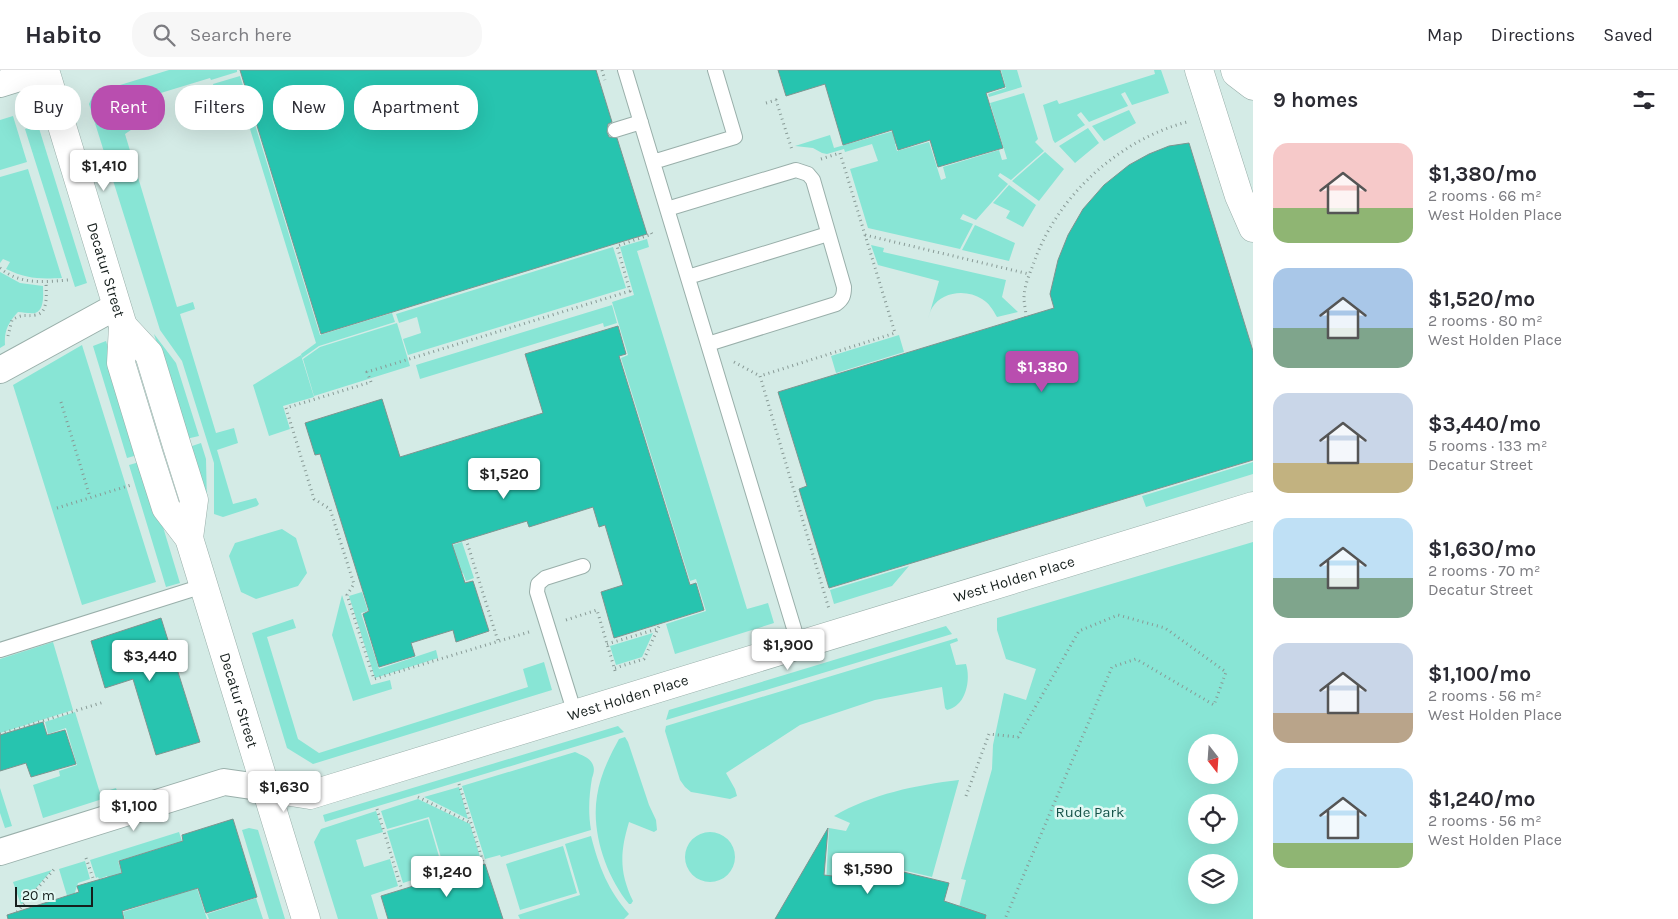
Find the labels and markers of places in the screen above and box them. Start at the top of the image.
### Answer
pin: $1,410 [63,150,145,192]
pin: $1,380 [1001,350,1083,393]
pin: $1,520 [463,458,545,500]
pin: $1,900 [747,628,829,671]
pin: $3,440 [109,640,191,682]
pin: $1,630 [243,770,325,813]
pin: $1,100 [93,790,175,832]
pin: $1,590 [827,852,909,895]
pin: $1,240 [406,856,488,898]

